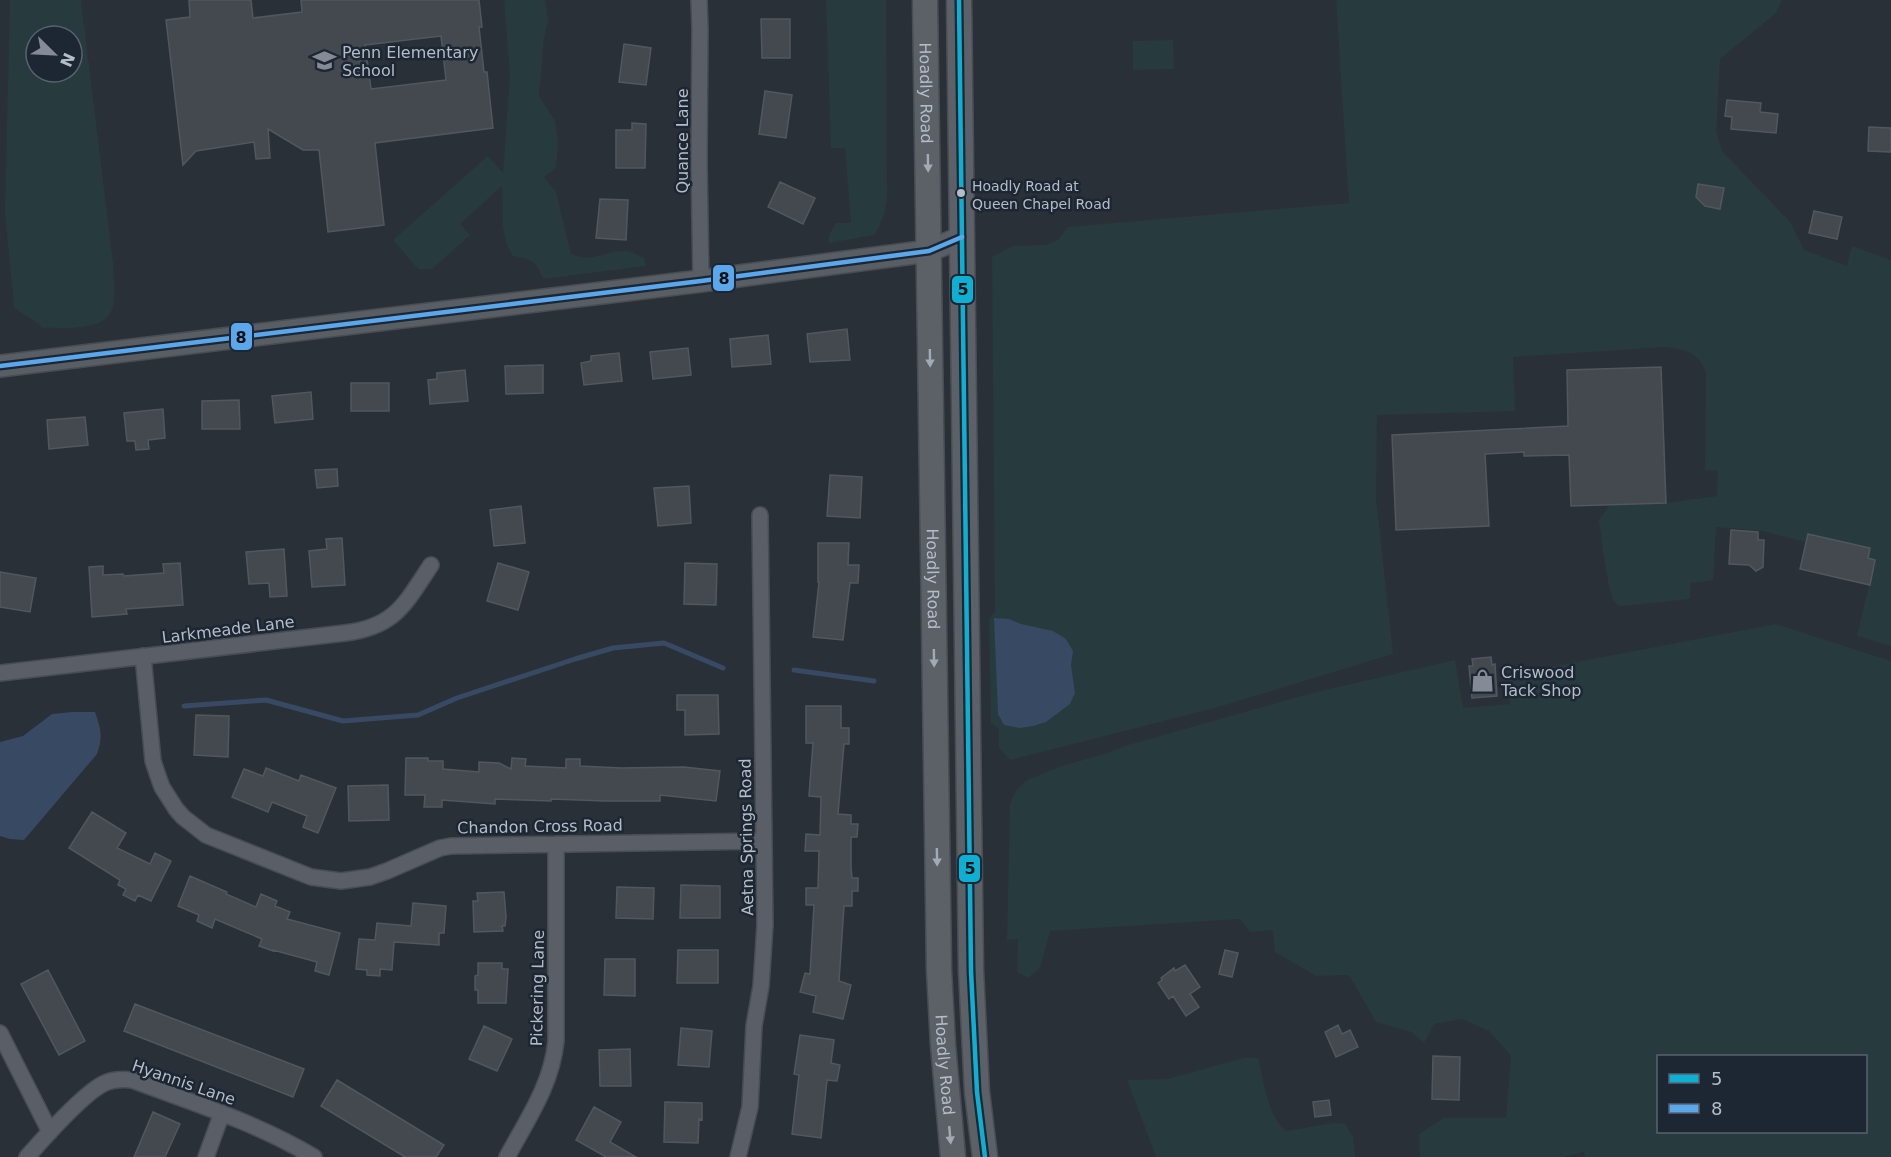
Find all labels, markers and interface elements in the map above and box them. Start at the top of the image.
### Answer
north arrow [24,24,84,84]
street label: Hoadly Road [916,42,936,144]
place label: Penn Elementary School [342,43,478,80]
school or university icon: Penn Elementary School [311,48,337,74]
text: N [56,50,79,70]
street label: Quance Lane [673,88,692,194]
one-way arrow [923,154,932,173]
place label: Hoadly Road at Queen Chapel Road [972,178,1111,212]
marker: Hoadly Road at Queen Chapel Road [955,187,967,199]
line badge: 8 [712,264,735,292]
text: 8 [718,269,730,288]
line badge: 5 [951,275,974,304]
text: 5 [957,280,969,299]
line badge: 8 [230,322,253,351]
text: 8 [235,328,247,347]
one-way arrow [926,349,935,368]
street label: Hoadly Road [923,528,943,630]
street label: Larkmeade Lane [161,612,296,647]
one-way arrow [930,649,939,668]
place label: Criswood Tack Shop [1500,663,1581,700]
shop icon: Criswood Tack Shop [1470,668,1496,694]
street label: Aetna Springs Road [736,758,757,916]
street label: Chandon Cross Road [457,816,623,837]
one-way arrow [933,847,942,866]
line badge: 5 [958,854,981,883]
text: 5 [964,859,976,878]
street label: Pickering Lane [527,930,548,1046]
street label: Hoadly Road [931,1014,958,1116]
legend [1657,1055,1867,1133]
street label: Hyannis Lane [130,1056,238,1109]
text: 5 [1711,1068,1722,1089]
text: 8 [1711,1098,1722,1119]
one-way arrow [945,1126,955,1145]

